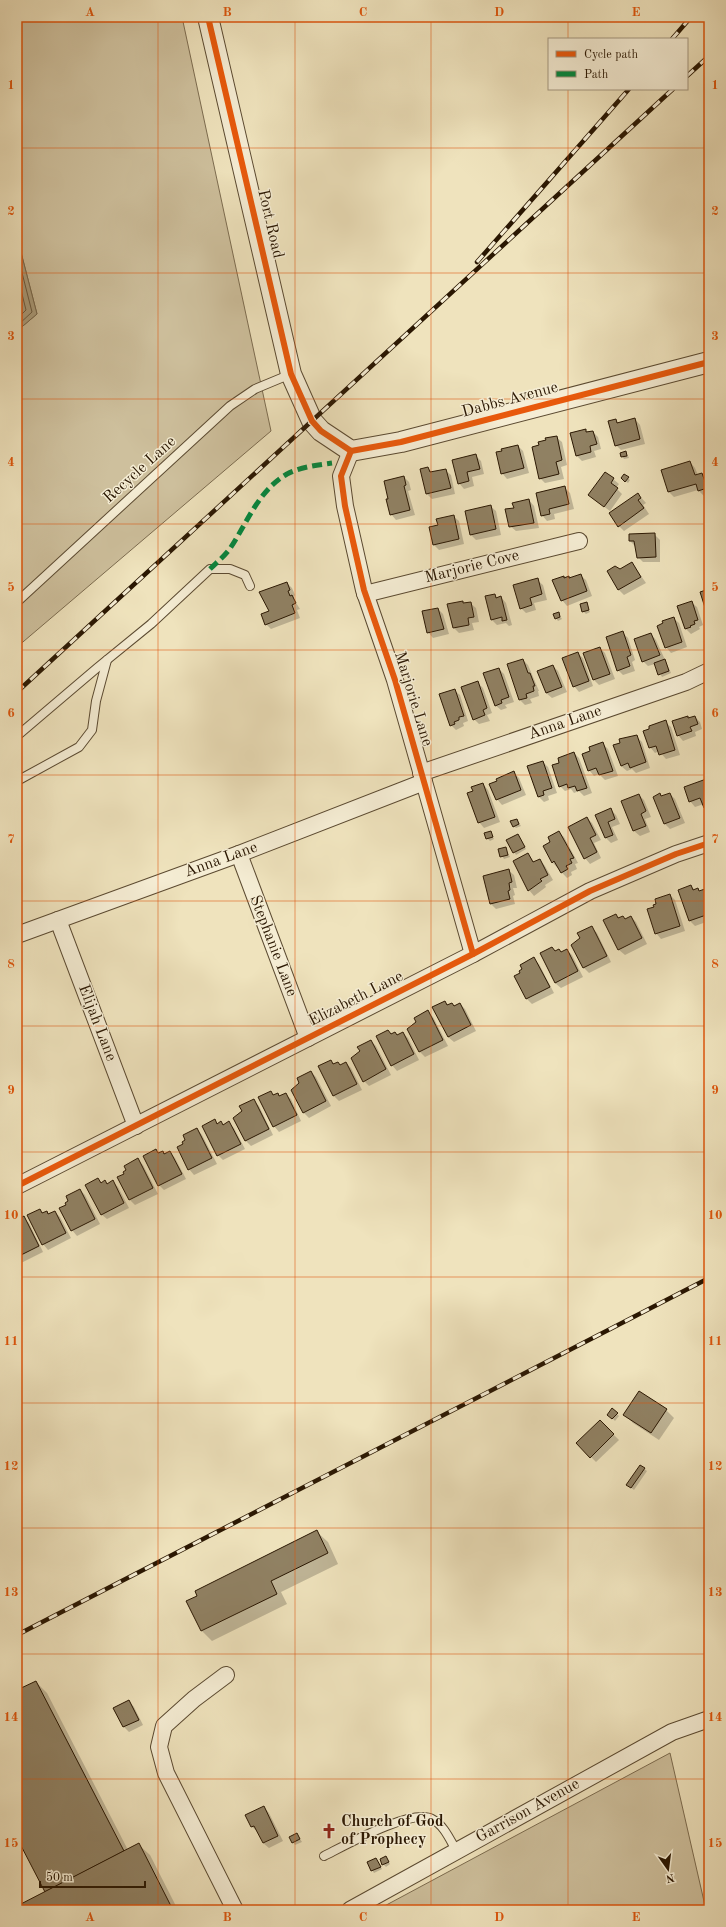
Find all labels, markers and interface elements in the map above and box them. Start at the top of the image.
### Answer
text: A [85,6,95,19]
text: B [222,6,232,19]
text: C [359,6,367,19]
text: D [494,6,504,19]
text: E [632,6,641,19]
legend [548,38,688,90]
text: Cycle path [584,49,639,61]
text: Path [584,69,609,81]
text: 1 [7,79,15,92]
text: 1 [711,79,719,92]
street label: Port Road [254,188,286,260]
text: 2 [7,205,15,218]
text: 2 [711,205,719,218]
text: 3 [7,330,15,343]
text: 3 [711,330,719,343]
street label: Dabbs Avenue [460,379,560,421]
street label: Recycle Lane [101,434,179,506]
text: 4 [7,456,15,469]
text: 4 [711,456,719,469]
street label: Marjorie Cove [423,548,521,586]
text: 5 [7,581,15,594]
text: 5 [711,581,719,594]
street label: Marjorie Lane [391,650,435,748]
street label: Anna Lane [526,703,604,743]
text: 6 [7,707,15,720]
text: 6 [711,707,719,720]
text: 7 [7,833,15,846]
text: 7 [711,833,719,846]
street label: Anna Lane [182,839,260,881]
street label: Stephanie Lane [246,893,300,999]
text: 8 [7,958,15,971]
text: 8 [711,958,719,971]
street label: Elizabeth Lane [306,968,406,1030]
street label: Elijah Lane [75,983,119,1063]
text: 9 [7,1084,15,1097]
text: 9 [711,1084,719,1097]
text: 10 [3,1209,19,1222]
text: 10 [707,1209,723,1222]
text: 11 [3,1335,19,1348]
text: 11 [707,1335,723,1348]
text: 12 [3,1460,19,1473]
text: 12 [707,1460,723,1473]
text: 13 [3,1586,19,1599]
text: 13 [707,1586,723,1599]
text: 14 [3,1711,19,1724]
text: 14 [707,1711,723,1724]
street label: Garrison Avenue [474,1776,582,1846]
place label: Church of God of Prophecy [341,1814,444,1848]
church icon: Church of God of Prophecy [320,1822,338,1840]
text: 15 [3,1837,19,1850]
text: 15 [707,1837,723,1850]
north arrow [648,1849,688,1889]
scale bar [40,1863,145,1889]
text: 50 m [46,1871,73,1884]
text: N [664,1871,675,1884]
text: A [85,1911,95,1924]
text: B [222,1911,232,1924]
text: C [359,1911,367,1924]
text: D [494,1911,504,1924]
text: E [632,1911,641,1924]

